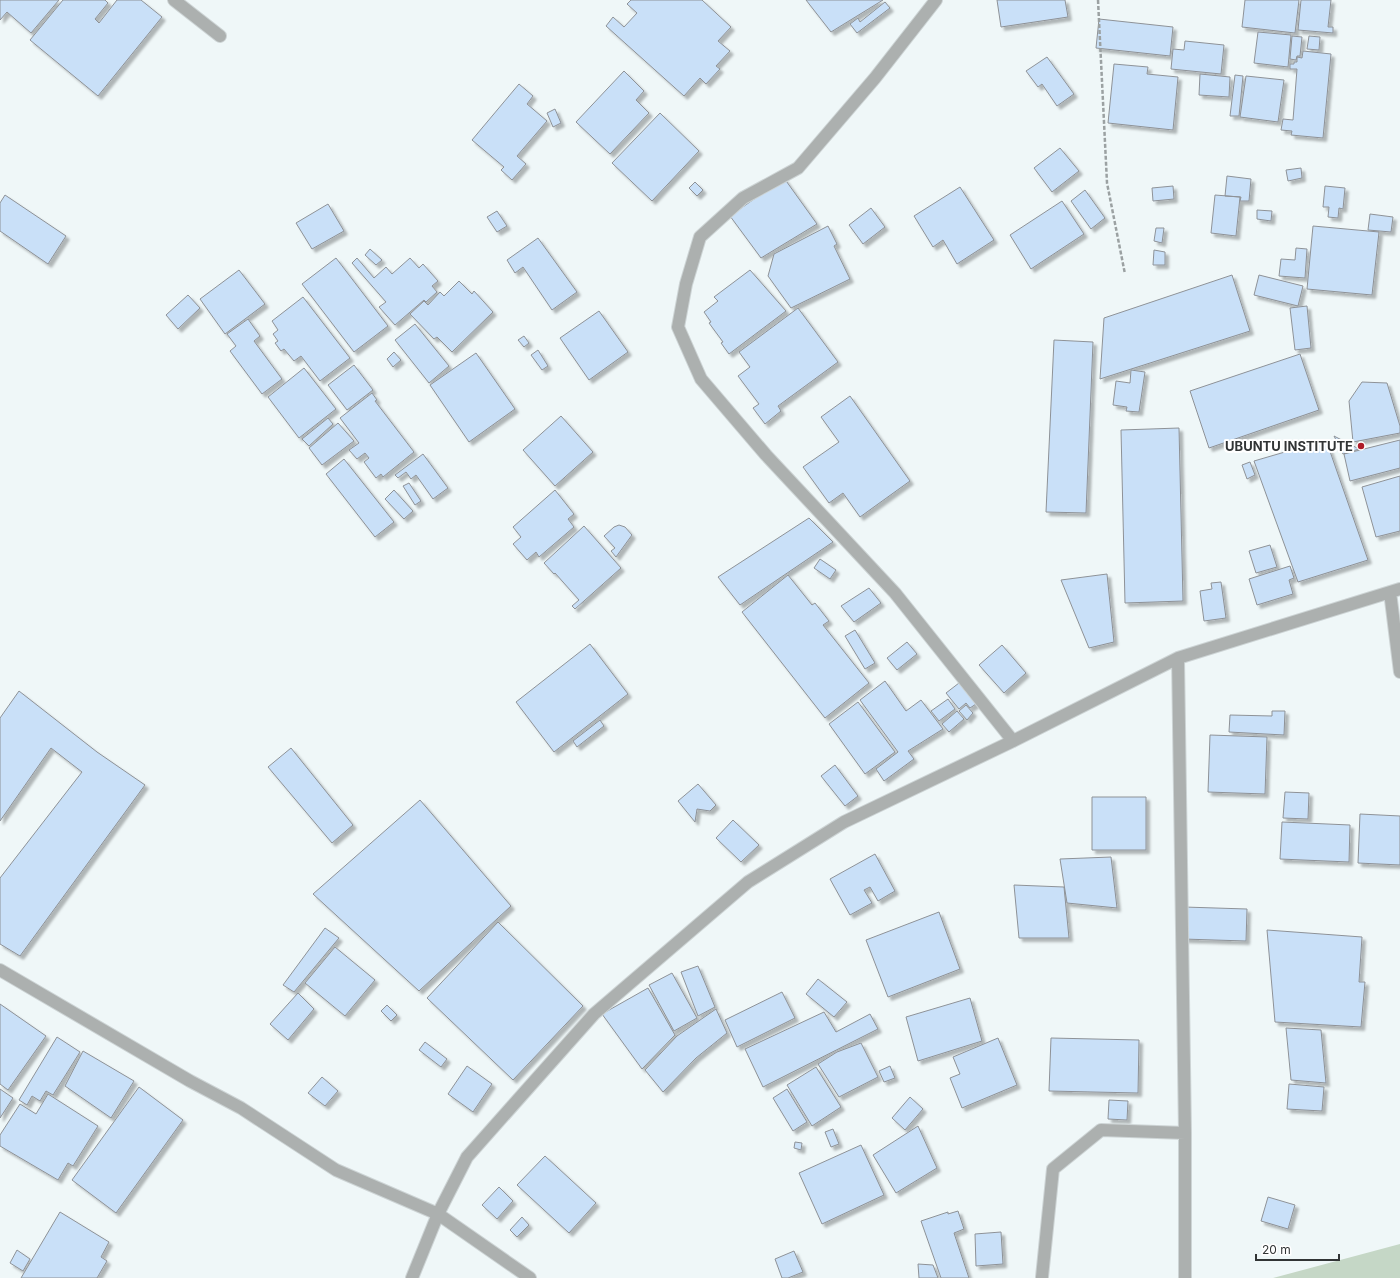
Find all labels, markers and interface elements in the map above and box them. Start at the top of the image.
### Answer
place label: UBUNTU INSTITUTE [1225,438,1353,454]
marker: UBUNTU INSTITUTE [1356,441,1366,451]
scale bar [1256,1236,1339,1262]
text: 20 m [1262,1242,1291,1257]

